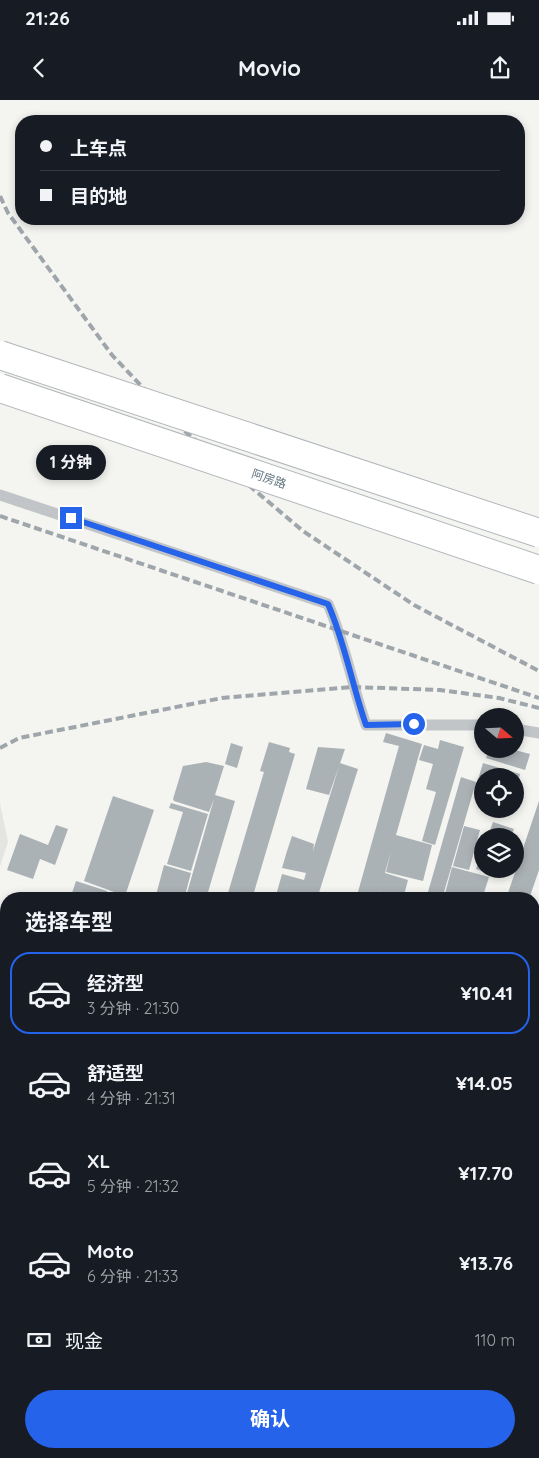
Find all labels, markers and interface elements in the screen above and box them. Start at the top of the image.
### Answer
text: 21:26 [25,6,70,30]
icon: back [25,54,53,82]
text: Movio [238,54,301,82]
icon: share [486,54,514,82]
text: 上车点 [70,136,127,160]
text: 目的地 [70,184,127,208]
callout: 1 分钟 [36,446,106,480]
text: 1 分钟 [50,452,92,472]
street label: 阿房路 [250,466,289,491]
route end [60,507,82,529]
north arrow [474,708,524,758]
map controls [474,708,524,878]
route start [403,713,425,735]
button: locate [474,768,524,818]
button: layers [474,828,524,878]
text: 选择车型 [25,908,113,936]
icon: car [27,971,72,1016]
text: 经济型 [87,971,144,995]
text: ¥10.41 [460,981,513,1005]
text: 3 分钟 · 21:30 [87,998,179,1018]
icon: car [27,1061,72,1106]
text: 舒适型 [87,1061,144,1085]
text: ¥14.05 [456,1071,513,1095]
text: 4 分钟 · 21:31 [87,1088,176,1108]
text: XL [87,1149,110,1173]
icon: car [27,1151,72,1196]
text: ¥17.70 [458,1161,513,1185]
text: 5 分钟 · 21:32 [87,1176,179,1196]
text: Moto [87,1239,134,1263]
icon: car [27,1241,72,1286]
text: ¥13.76 [459,1251,513,1275]
text: 6 分钟 · 21:33 [87,1266,178,1286]
icon: cash [25,1326,53,1354]
text: 现金 [65,1329,103,1353]
text: 110 m [475,1330,515,1350]
button: 确认 [25,1390,515,1448]

